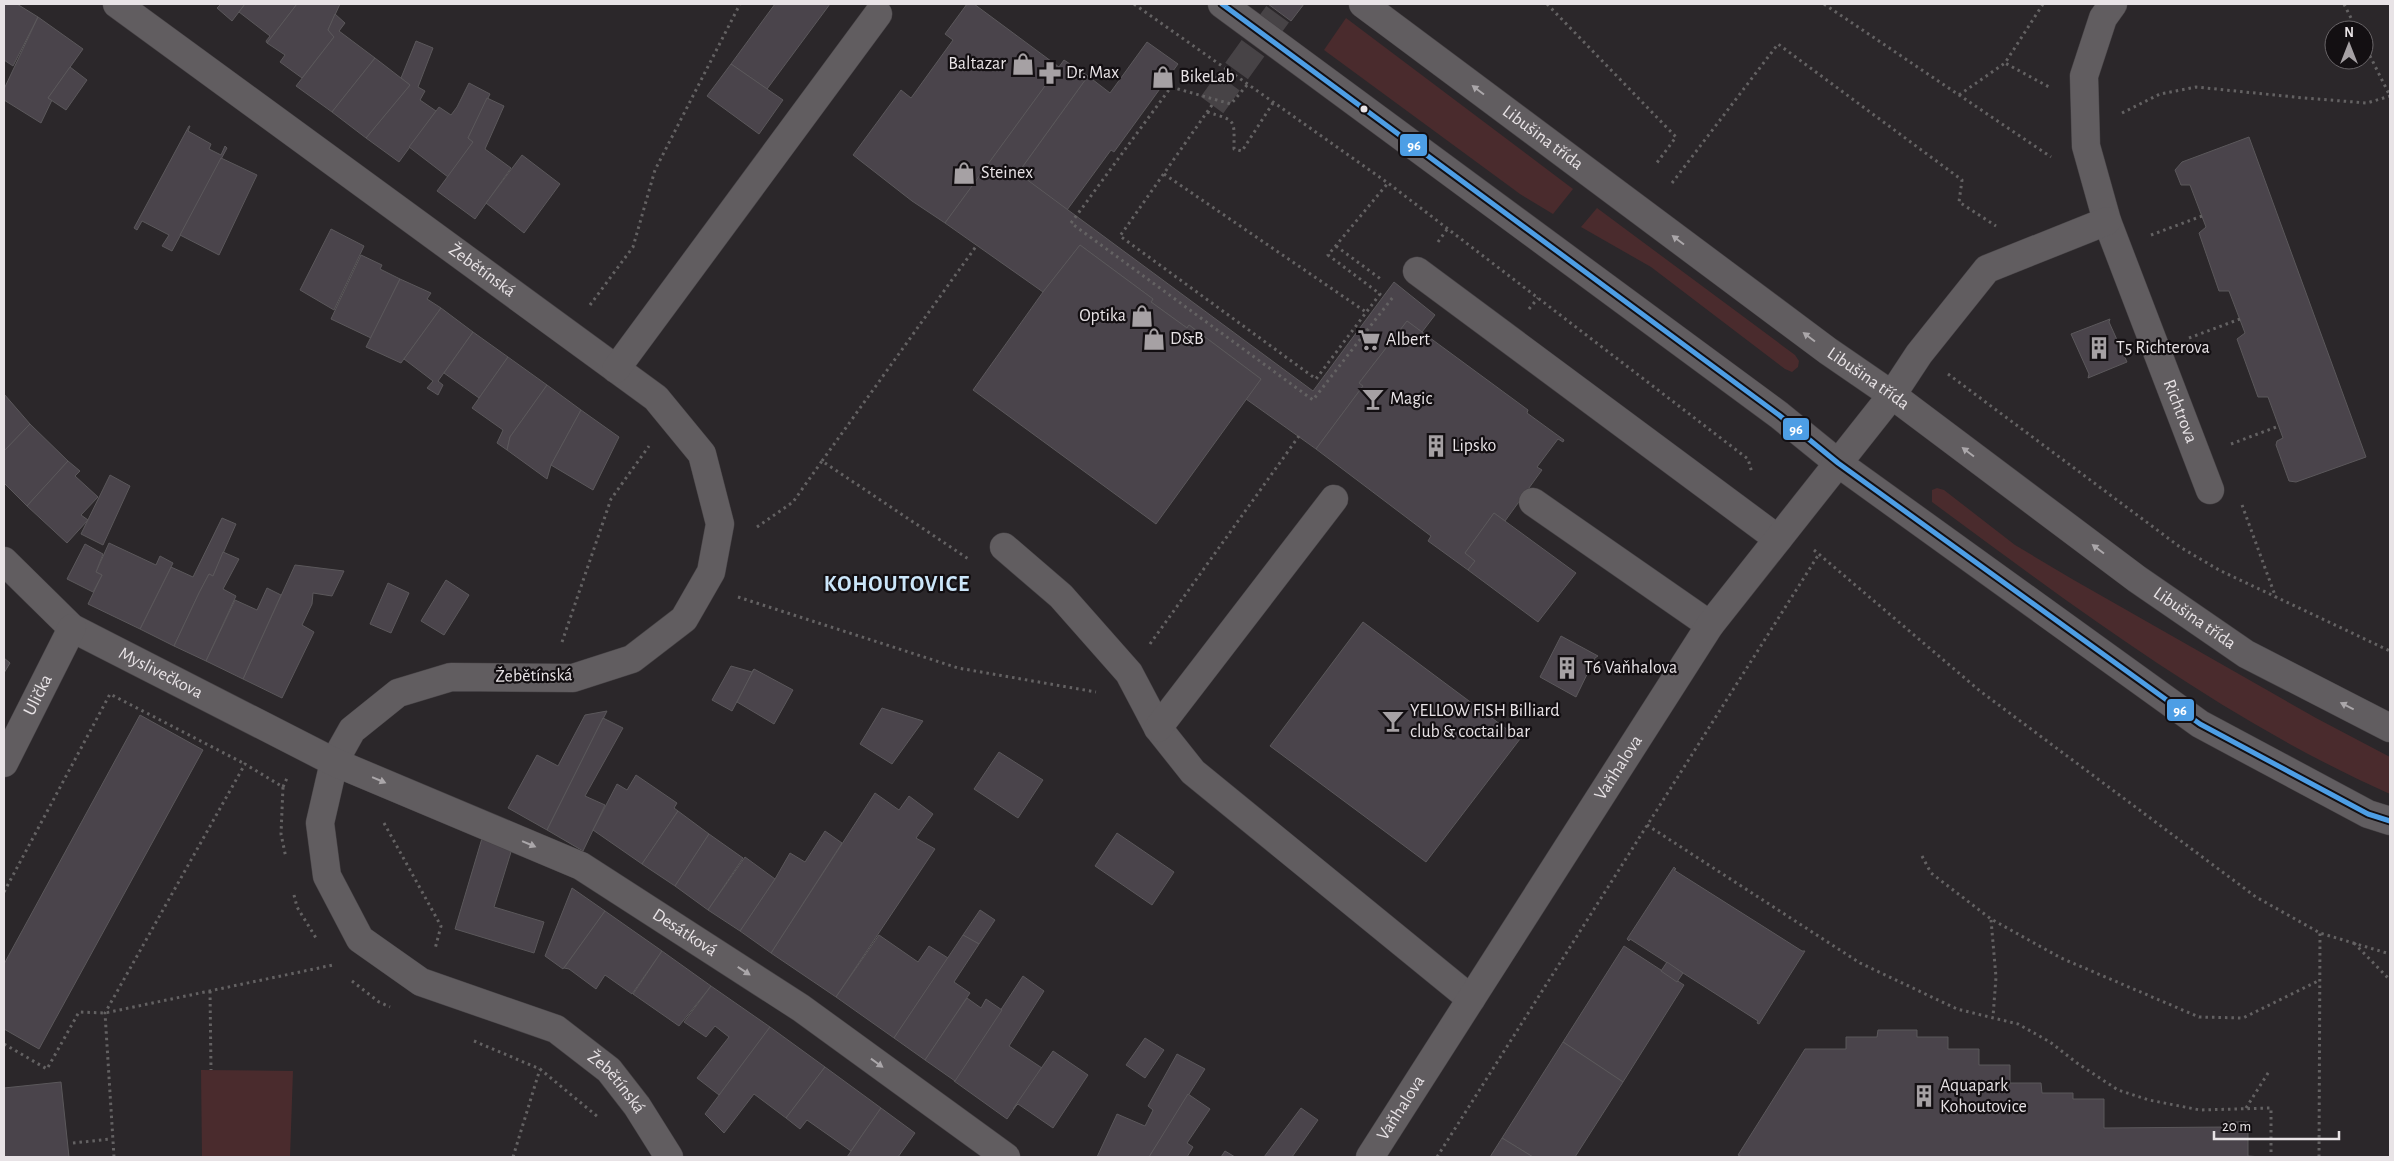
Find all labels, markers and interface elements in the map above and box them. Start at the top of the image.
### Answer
north arrow [2324,20,2374,70]
text: N [2344,26,2354,40]
shop icon: Baltazar [1010,51,1036,77]
place label: Baltazar [948,55,1006,73]
pharmacy icon: Dr. Max [1037,60,1063,86]
place label: Dr. Max [1066,64,1119,82]
shop icon: BikeLab [1150,64,1176,90]
place label: BikeLab [1180,68,1235,86]
one-way arrow [1471,85,1485,95]
street label: Libušina třída [1499,102,1586,174]
unlabelled marker [1359,104,1369,114]
line badge: 96 [1399,133,1428,157]
text: 96 [1407,139,1421,153]
shop icon: Steinex [951,160,977,186]
place label: Steinex [981,164,1033,182]
one-way arrow [1671,235,1685,245]
street label: Žebětínská [445,238,518,301]
shop icon: Optika [1129,303,1155,329]
place label: Optika [1079,307,1126,325]
shop icon: D&B [1141,326,1167,352]
supermarket icon: Albert [1356,327,1382,353]
place label: D&B [1170,330,1204,348]
place label: Albert [1386,331,1430,349]
one-way arrow [1802,332,1816,342]
building icon: T5 Richterova [2086,335,2112,361]
place label: T5 Richterova [2116,339,2210,357]
street label: Libušina třída [1824,344,1913,414]
street label: Richtrova [2160,377,2200,446]
bar icon: Magic [1360,386,1386,412]
place label: Magic [1390,390,1432,408]
line badge: 96 [1782,417,1810,441]
text: 96 [1789,423,1803,437]
building icon: Lipsko [1423,433,1449,459]
place label: Lipsko [1452,437,1497,455]
one-way arrow [1961,447,1975,457]
one-way arrow [2092,544,2105,555]
district label: KOHOUTOVICE [824,573,970,595]
street label: Libušina třída [2150,584,2239,653]
street label: Myslivečkova [116,644,206,702]
building icon: T6 Vaňhalova [1554,655,1580,681]
place label: T6 Vaňhalova [1584,659,1677,677]
street label: Žebětínská [495,663,573,686]
street label: Ulička [20,672,56,718]
line badge: 96 [2166,698,2195,722]
place label: YELLOW FISH Billiard club & coctail bar [1410,702,1560,741]
one-way arrow [2340,702,2354,710]
text: 96 [2173,704,2187,718]
bar icon: YELLOW FISH Billiard club & coctail bar [1380,708,1406,734]
street label: Vaňhalova [1592,732,1646,803]
one-way arrow [372,777,386,785]
one-way arrow [522,840,536,848]
street label: Desátková [649,906,720,960]
one-way arrow [737,966,750,975]
street label: Žebětínská [584,1046,648,1117]
one-way arrow [870,1058,884,1068]
street label: Vaňhalova [1374,1073,1428,1144]
place label: Aquapark Kohoutovice [1940,1077,2027,1116]
building icon: Aquapark Kohoutovice [1911,1083,1937,1109]
scale bar [2214,1108,2339,1140]
text: 20 m [2222,1119,2251,1134]

